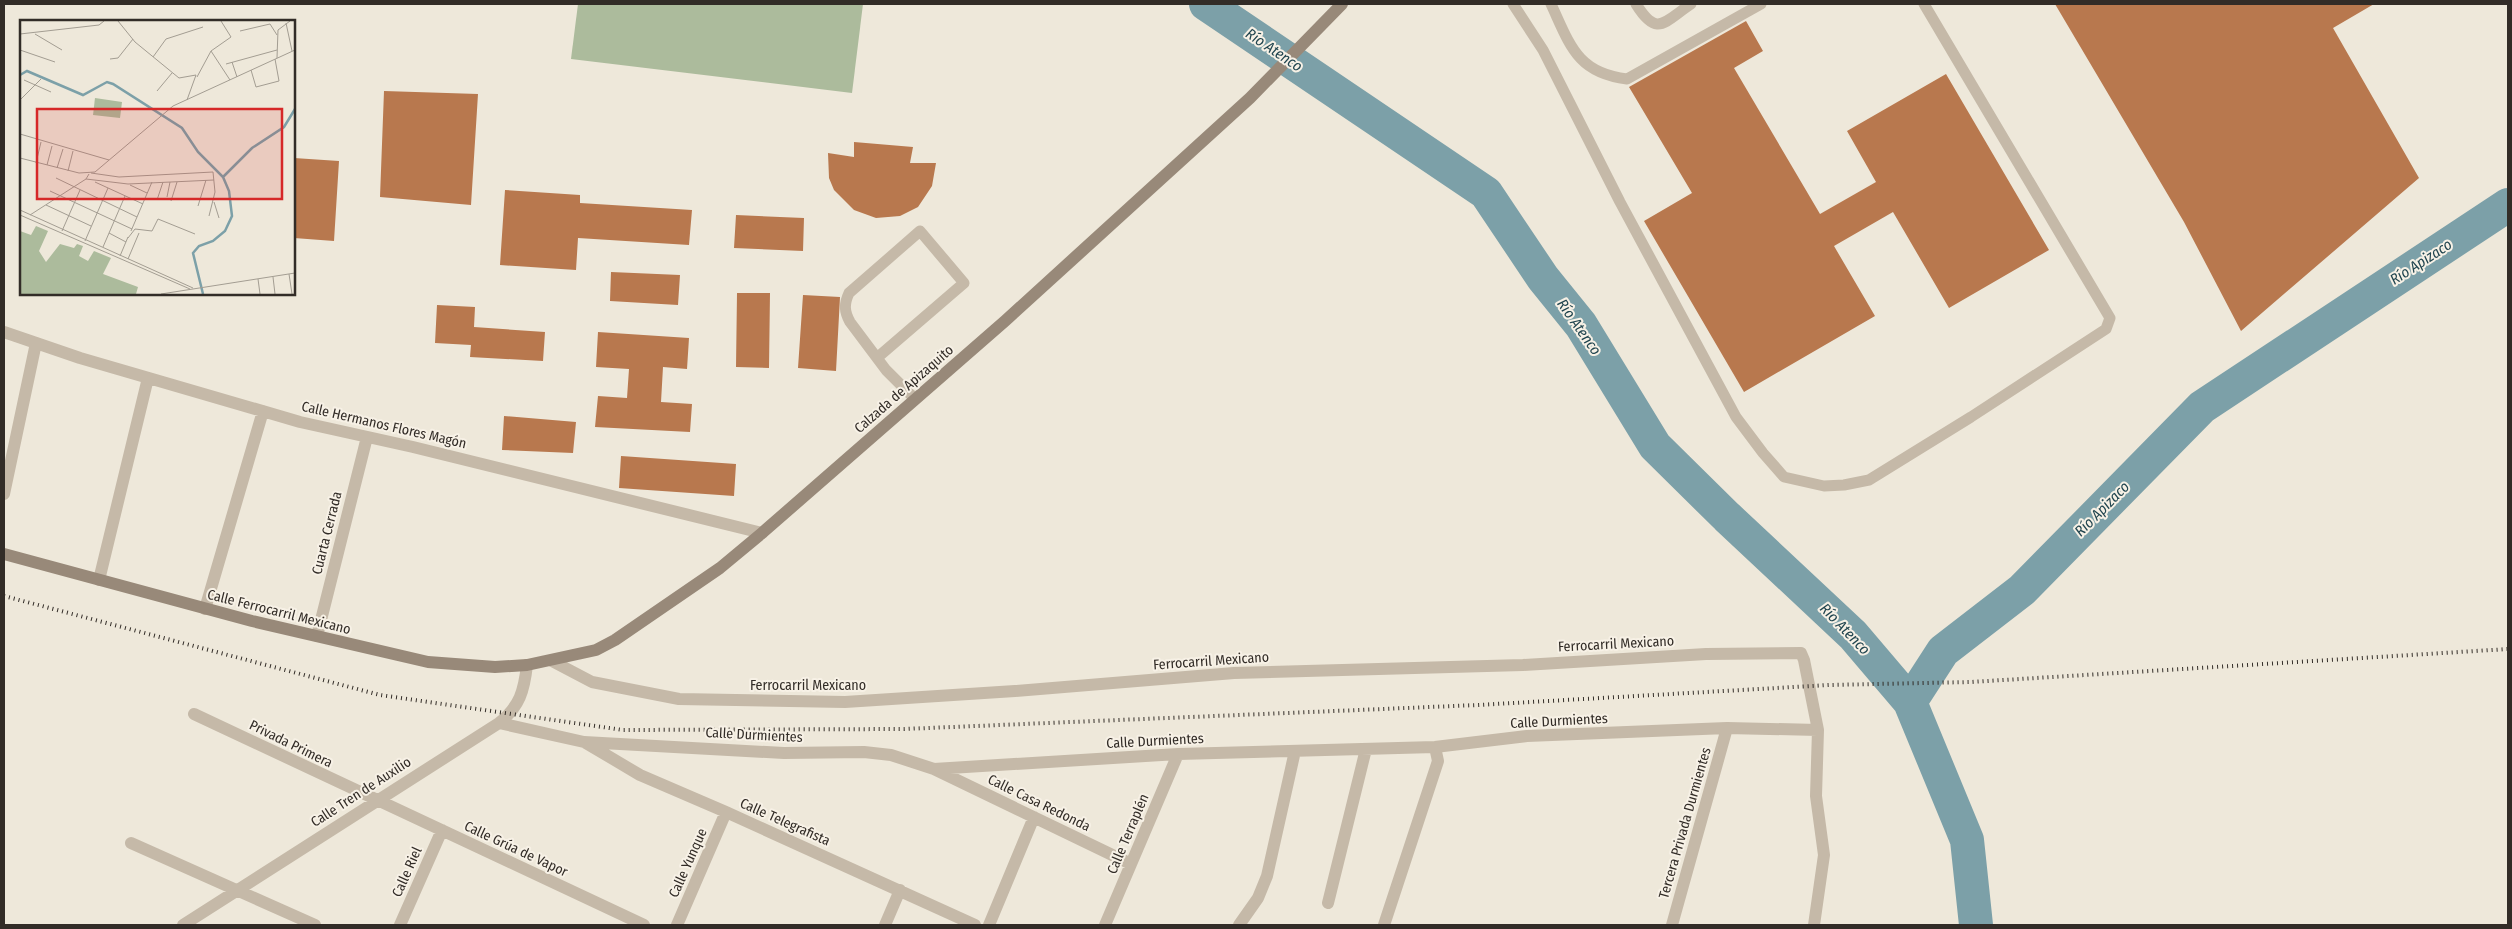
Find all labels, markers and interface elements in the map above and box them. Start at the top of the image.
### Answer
inset map [20,20,295,295]
water label: Río Atenco [1242,24,1306,76]
water label: Río Apizaco [2387,235,2455,289]
water label: Río Atenco [1553,295,1605,359]
street label: Calzada de Apizaquito [851,341,957,437]
street label: Calle Hermanos Flores Magón [300,398,468,452]
water label: Río Apizaco [2071,478,2133,540]
street label: Cuarta Cerrada [308,490,346,576]
street label: Calle Ferrocarril Mexicano [205,586,353,638]
water label: Río Atenco [1816,600,1874,659]
street label: Ferrocarril Mexicano [1558,632,1674,656]
street label: Ferrocarril Mexicano [1152,648,1270,674]
street label: Ferrocarril Mexicano [750,677,866,694]
street label: Calle Durmientes [1510,710,1608,732]
street label: Privada Primera [247,717,335,772]
street label: Calle Durmientes [705,724,803,746]
street label: Calle Durmientes [1106,730,1204,752]
street label: Tercera Privada Durmientes [1655,745,1715,901]
street label: Calle Tren de Auxilio [308,753,414,831]
street label: Calle Casa Redonda [985,771,1093,835]
street label: Calle Terraplén [1103,791,1153,877]
street label: Calle Telegrafista [737,795,833,850]
street label: Calle Grúa de Vapor [461,818,571,881]
street label: Calle Yunque [665,826,711,900]
street label: Calle Riel [388,844,426,900]

